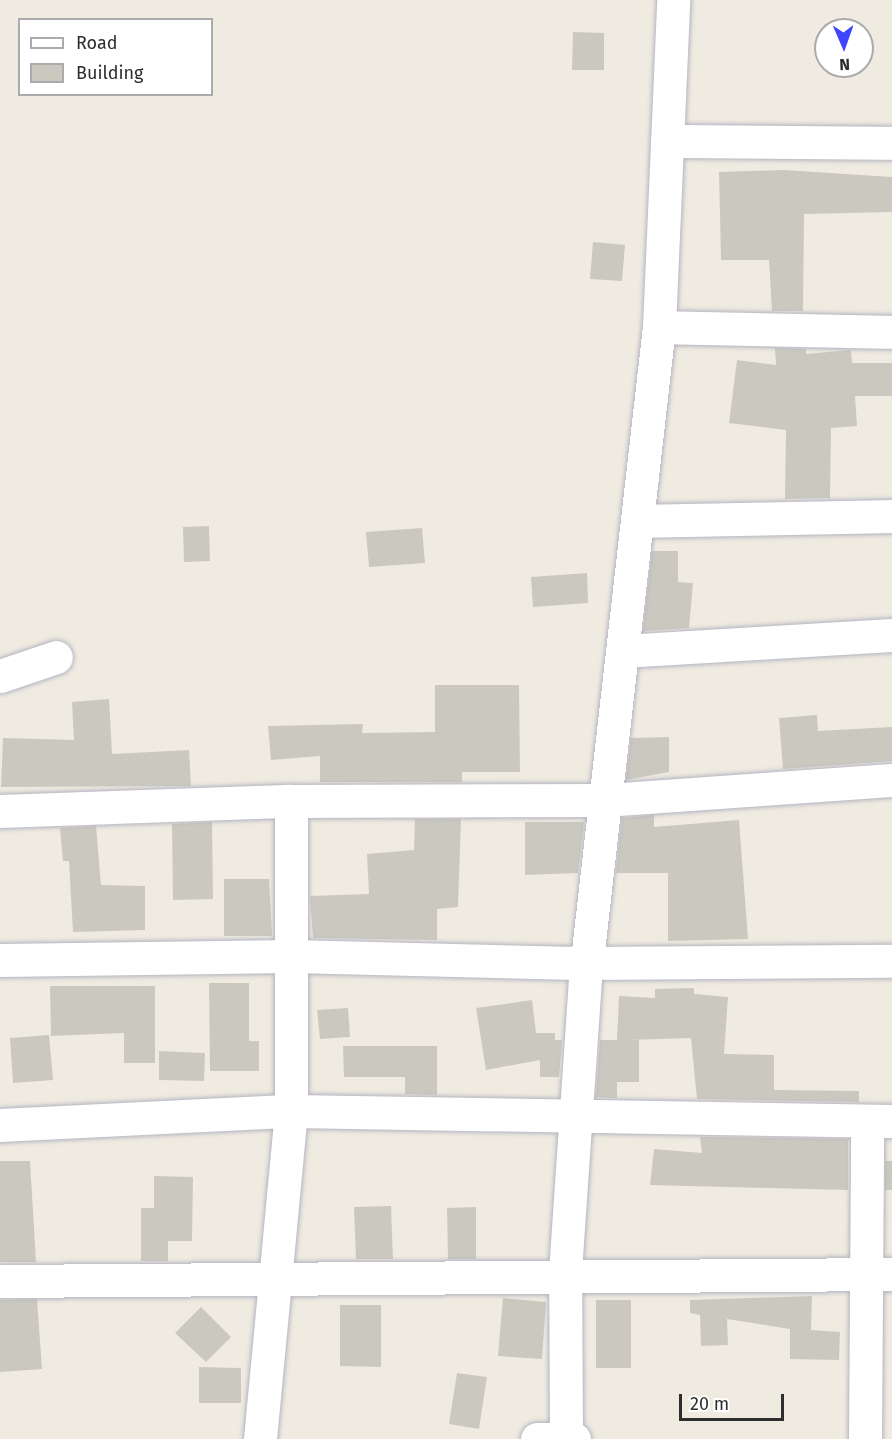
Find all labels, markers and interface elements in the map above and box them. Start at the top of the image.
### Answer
legend [18,18,213,96]
north arrow [814,18,874,78]
text: Road [76,32,118,54]
text: N [839,55,850,74]
text: Building [76,62,143,84]
scale bar [682,1382,787,1420]
text: 20 m [690,1393,729,1415]

